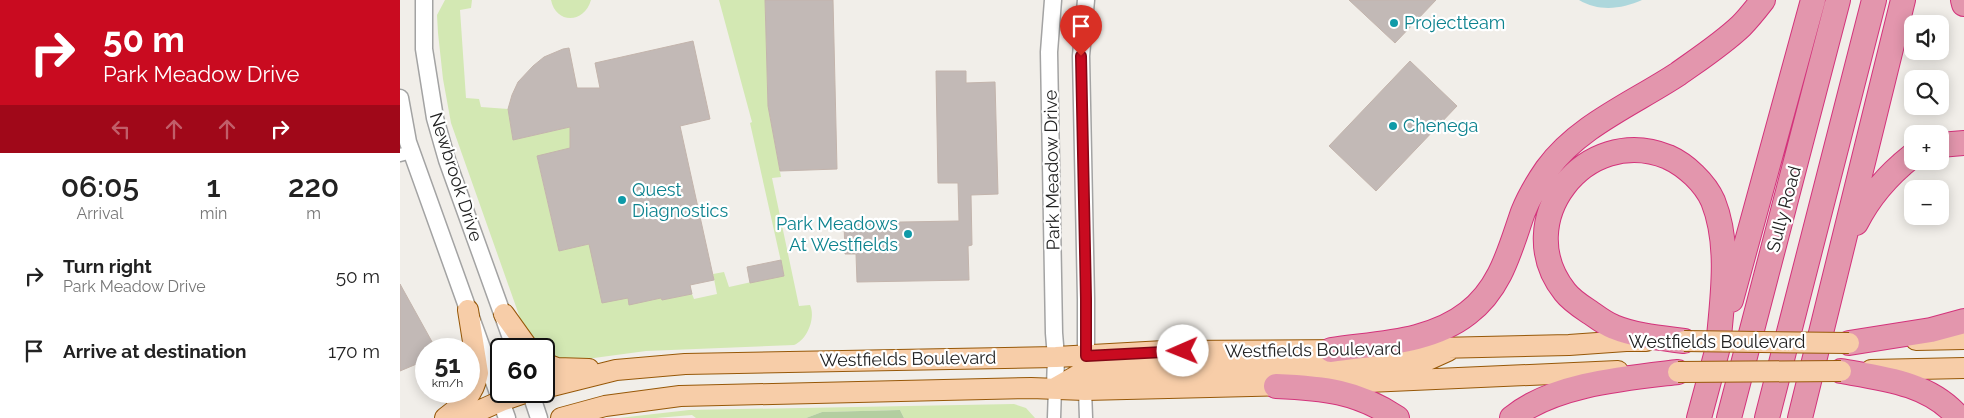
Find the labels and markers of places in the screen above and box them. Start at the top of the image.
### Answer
pin [1060,5,1102,56]
place label: Projectteam [1404,12,1505,33]
marker: Projectteam [1388,17,1400,29]
place label: Chenega [1403,115,1478,136]
marker: Chenega [1387,120,1399,132]
place label: Quest Diagnostics [632,179,728,221]
marker: Quest Diagnostics [616,194,628,206]
place label: Park Meadows At Westfields [776,213,898,255]
marker: Park Meadows At Westfields [902,228,914,240]

